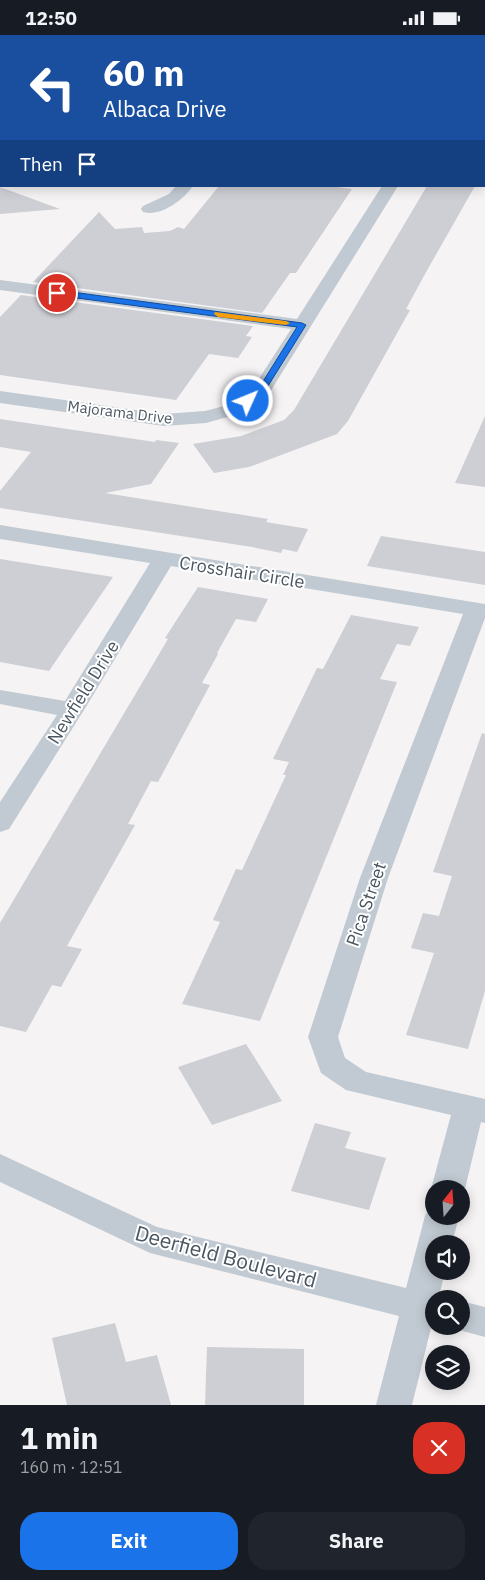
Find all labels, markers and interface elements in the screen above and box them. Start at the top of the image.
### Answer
text: 12:50 [25,6,77,30]
text: 60 m [103,50,185,96]
icon: left [20,55,85,120]
text: Albaca Drive [103,94,227,123]
icon: arrive [73,150,101,178]
text: Then [20,152,63,176]
pin [36,272,78,314]
icon: arrive [43,279,71,307]
position arrow [221,374,273,426]
street label: Majorama Drive [67,396,173,428]
street label: Crosshair Circle [178,551,306,593]
street label: Newfield Drive [42,636,124,748]
street label: Pica Street [341,859,391,949]
north arrow [425,1180,470,1225]
map controls [425,1180,470,1390]
street label: Deerfield Boulevard [132,1218,320,1294]
button: sound [425,1235,470,1280]
button: search [425,1290,470,1335]
button: layers [425,1345,470,1390]
text: 1 min [20,1418,98,1457]
button: close [413,1422,465,1474]
text: 160 m · 12:51 [20,1457,122,1477]
button: Exit [20,1512,238,1570]
button: Share [248,1512,465,1570]

